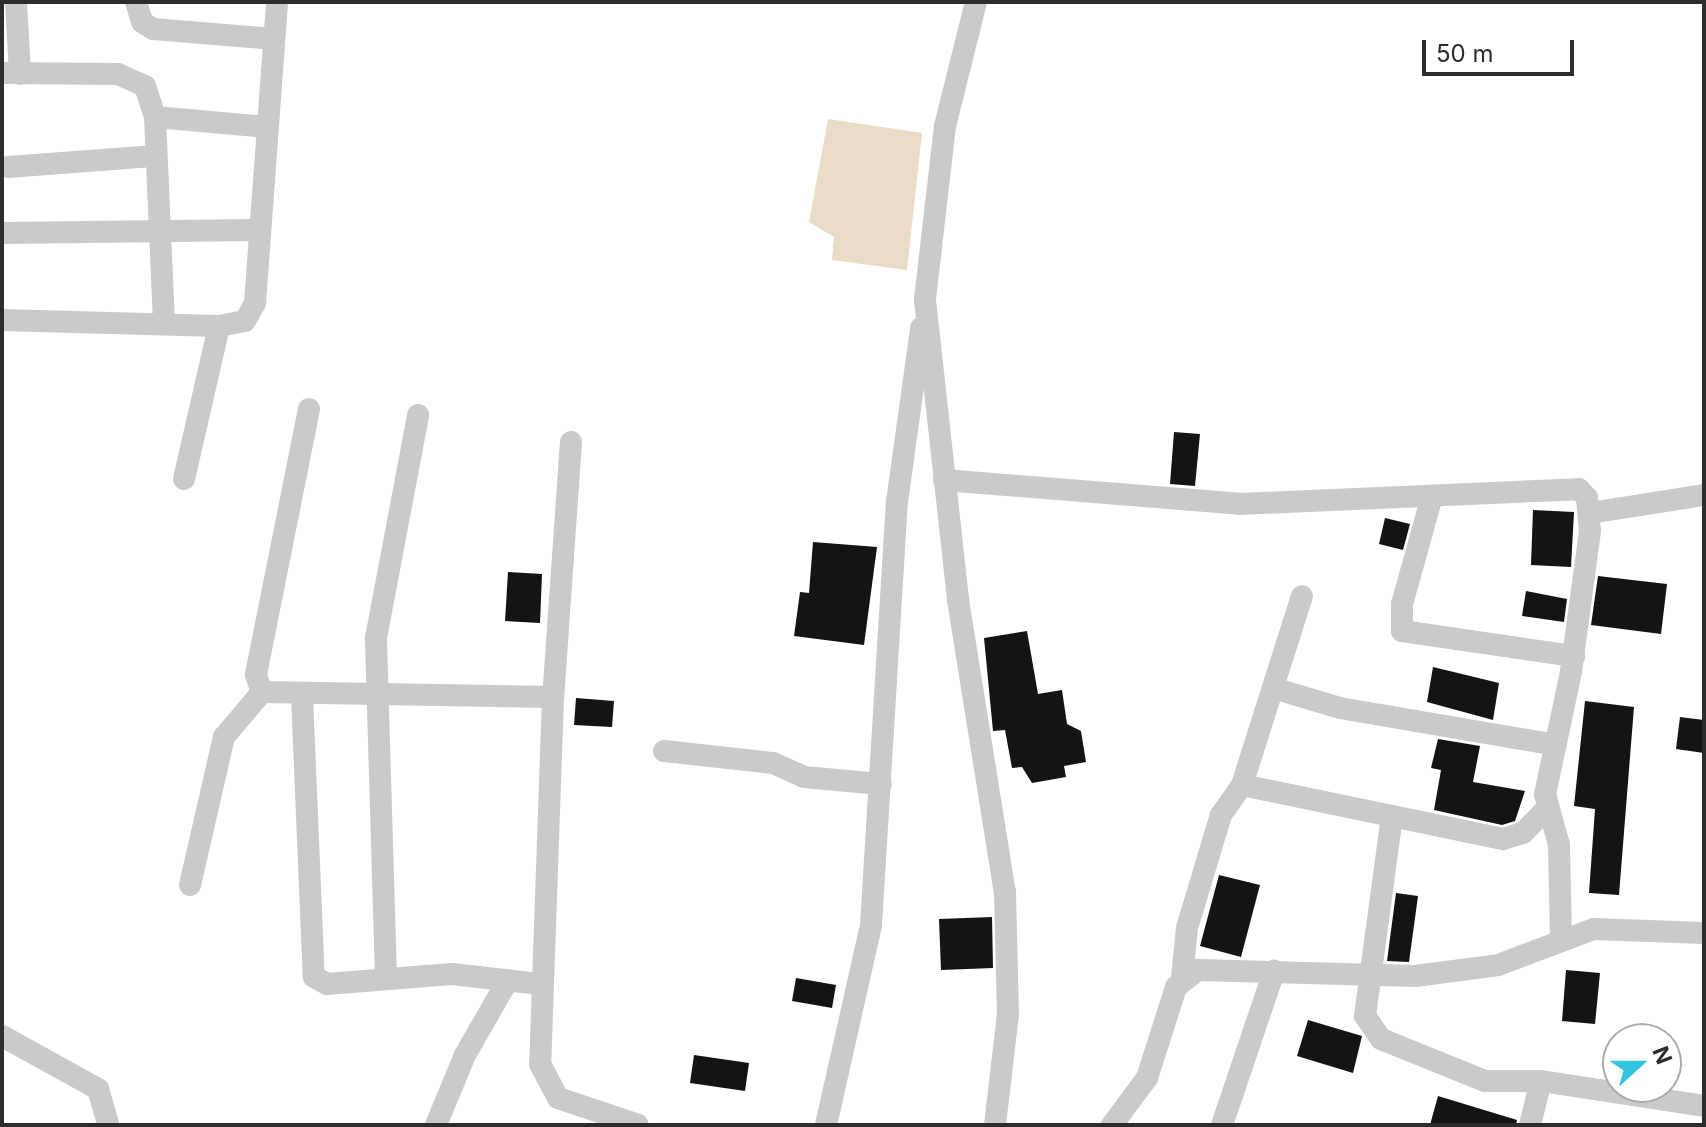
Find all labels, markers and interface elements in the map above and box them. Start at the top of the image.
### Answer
scale bar [1426,24,1578,74]
text: 50 m [1436,39,1494,68]
north arrow [1602,1023,1682,1103]
text: N [1647,1043,1678,1068]

